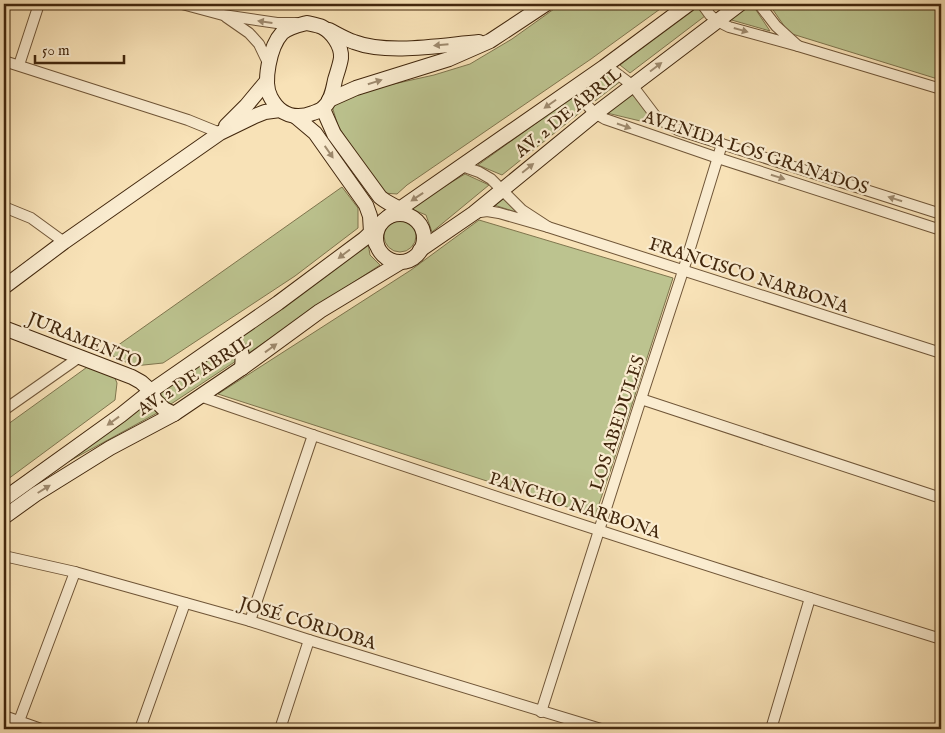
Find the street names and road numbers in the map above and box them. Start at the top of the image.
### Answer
street label: AV. 2 DE ABRIL [510,63,627,164]
street label: AVENIDA LOS GRANADOS [639,106,871,201]
street label: FRANCISCO NARBONA [646,233,852,320]
street label: JURAMENTO [22,307,145,375]
street label: AV. 2 DE ABRIL [133,331,256,422]
street label: LOS ABEDULES [586,353,651,494]
street label: PANCHO NARBONA [486,468,664,545]
street label: JOSÉ CÓRDOBA [234,590,380,656]

